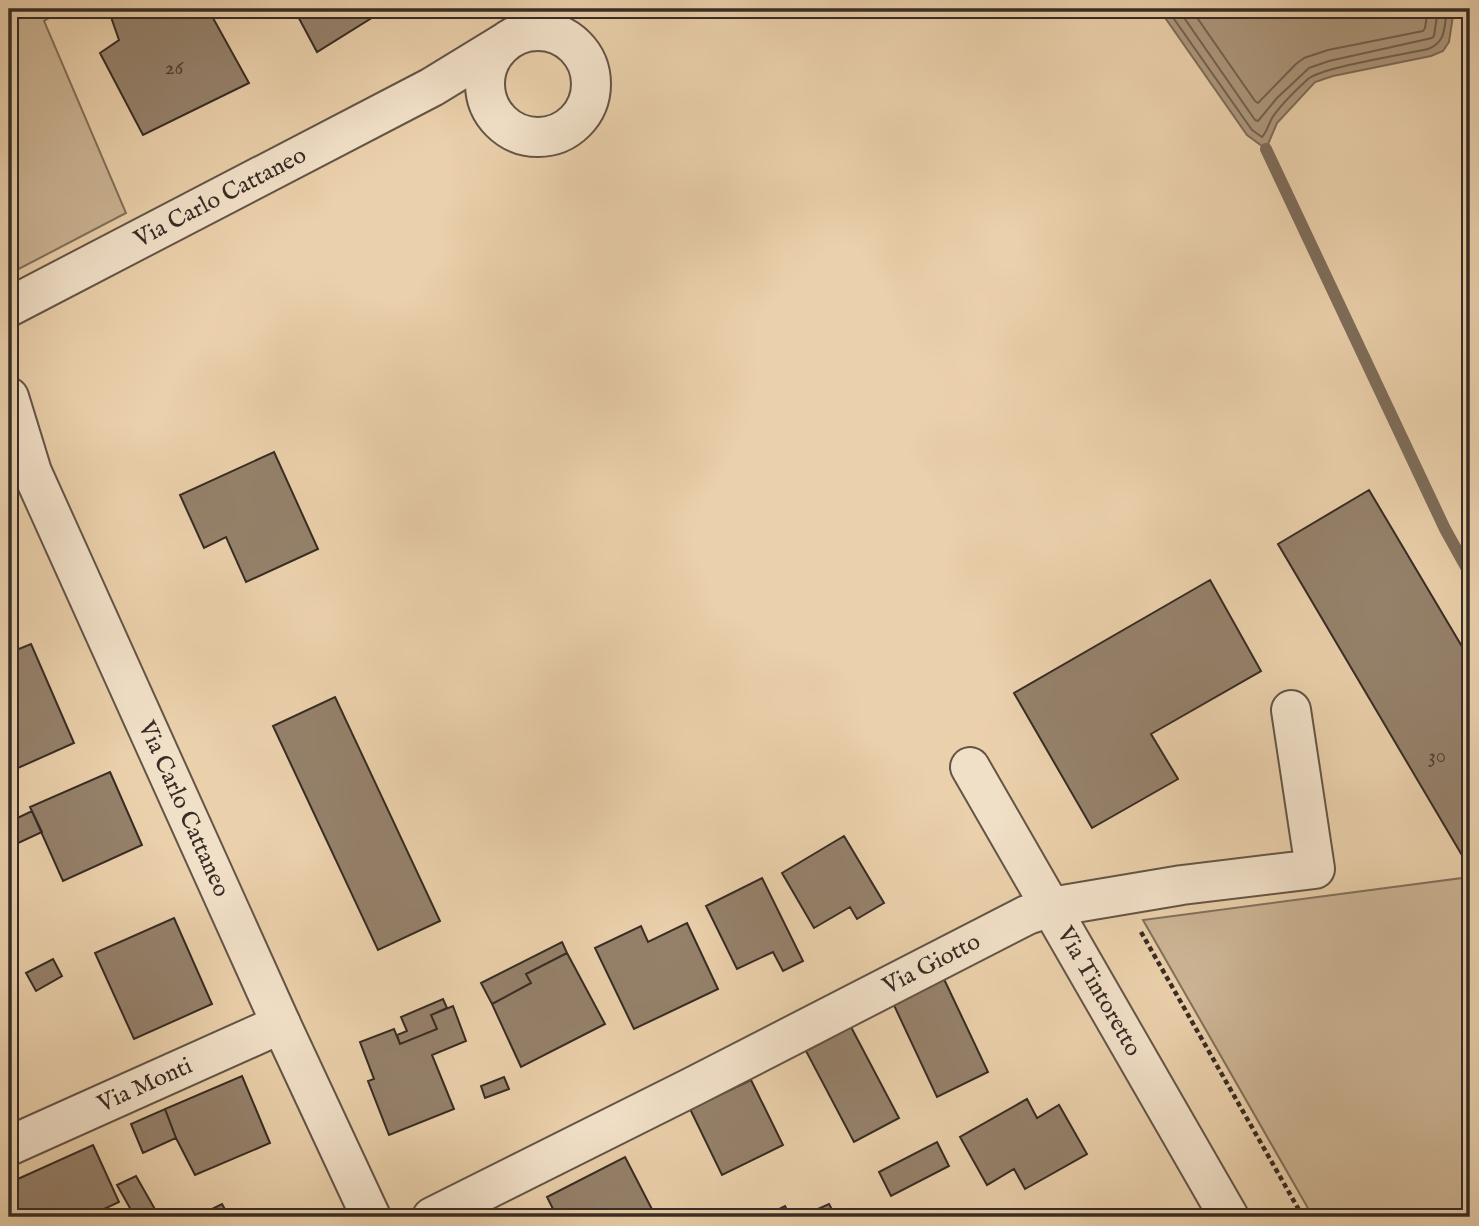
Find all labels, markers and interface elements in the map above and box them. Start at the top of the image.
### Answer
house number: 26 [165,55,184,82]
street label: Via Carlo Cattaneo [128,140,312,255]
street label: Via Carlo Cattaneo [130,715,237,902]
house number: 30 [1428,743,1446,770]
street label: Via Tintoretto [1049,920,1149,1062]
street label: Via Giotto [877,926,986,1002]
street label: Via Monti [92,1050,197,1120]

